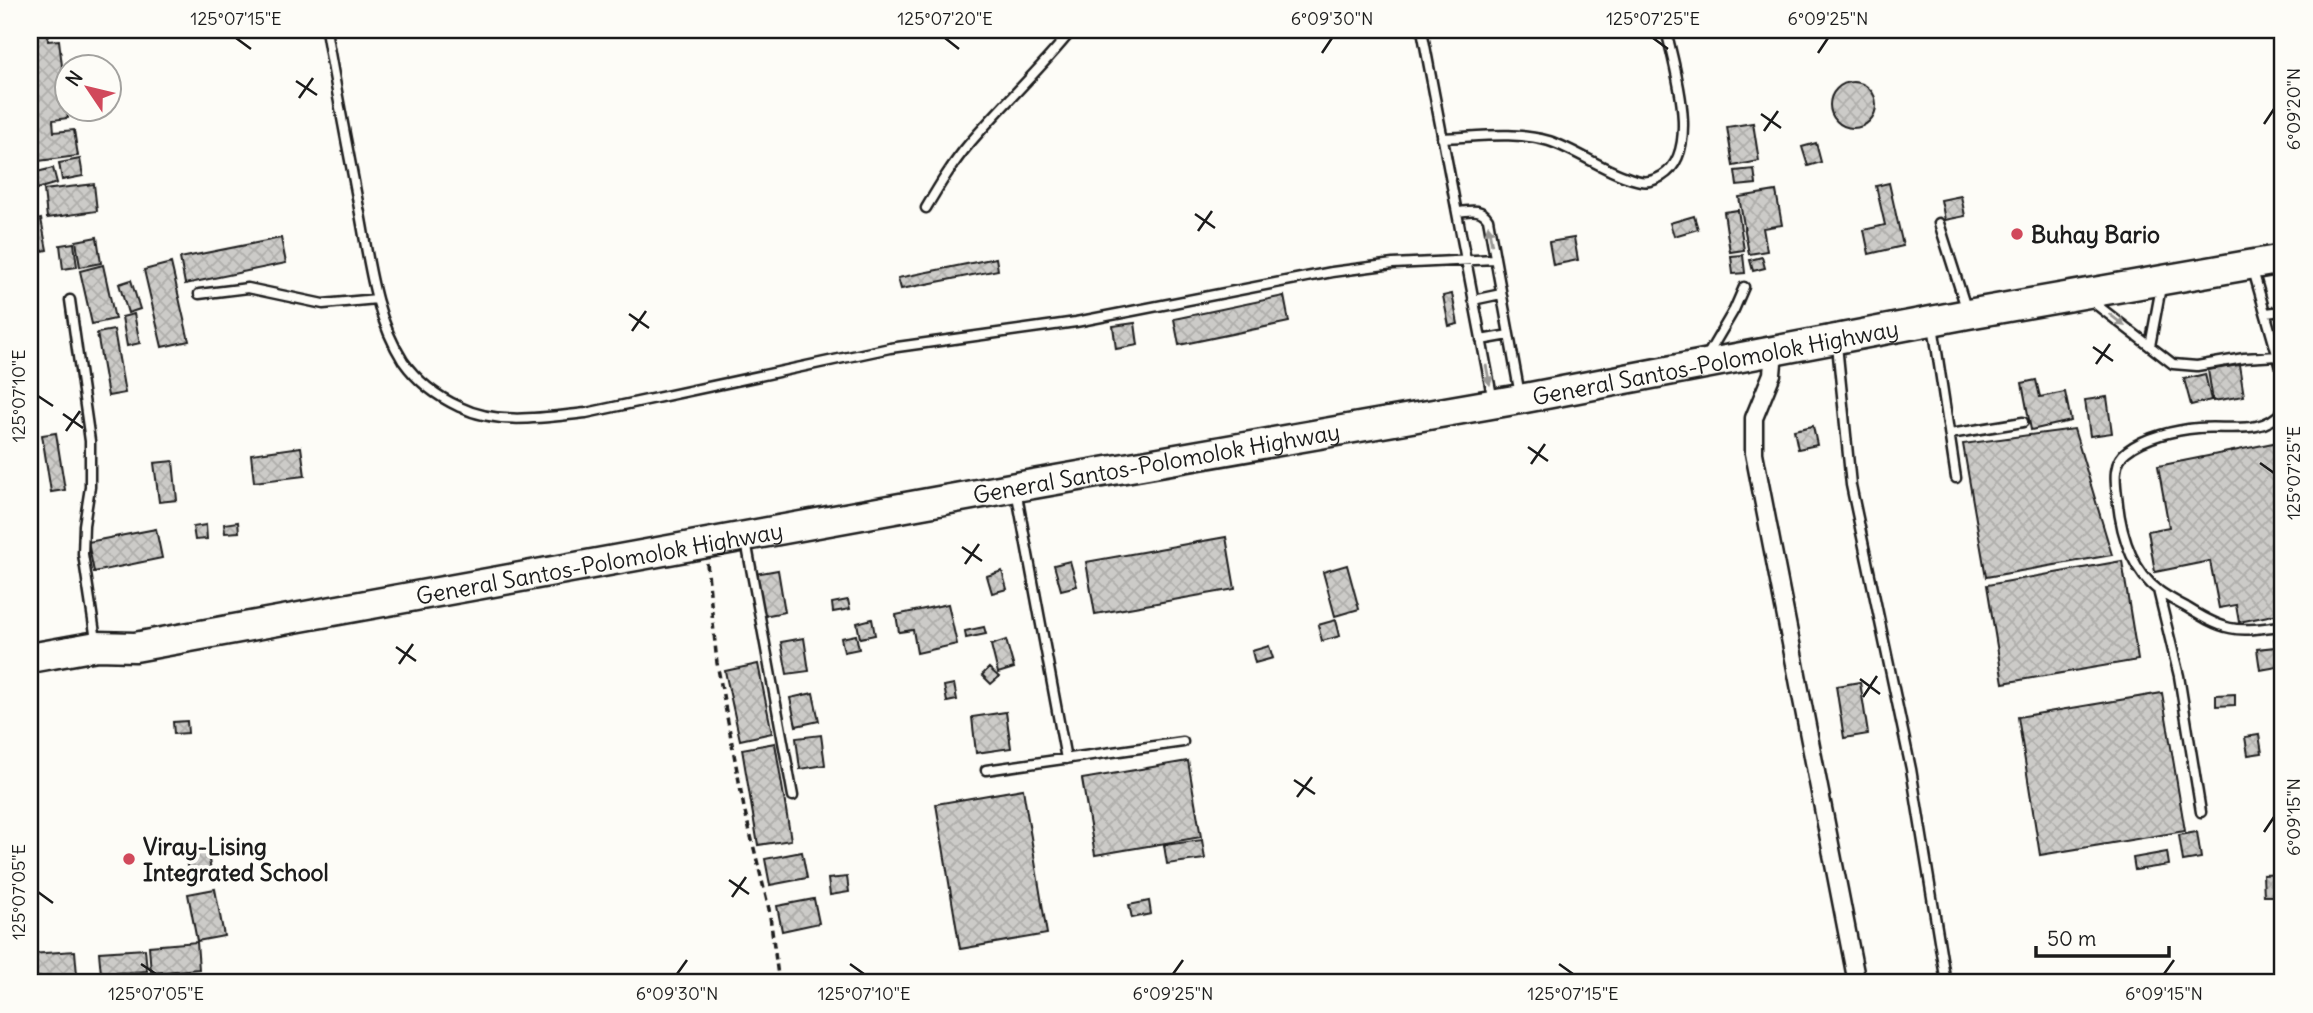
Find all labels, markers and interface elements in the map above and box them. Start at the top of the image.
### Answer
text: 125°07'15"E [190,7,282,30]
text: 125°07'20"E [897,7,993,30]
text: 6°09'30"N [1291,7,1373,30]
text: 125°07'25"E [1606,7,1700,30]
text: 6°09'25"N [1788,7,1868,30]
north arrow [52,52,122,122]
text: N [60,66,88,91]
text: 6°09'20"N [2282,68,2305,150]
place label: Buhay Bario [2031,220,2160,249]
one-way arrow [1484,224,1495,246]
marker: Buhay Bario [2009,226,2025,242]
street label: General Santos-Polomolok Highway [1530,313,1901,411]
one-way arrow [2108,313,2126,327]
text: 125°07'10"E [7,350,30,442]
one-way arrow [1482,365,1493,387]
street label: General Santos-Polomolok Highway [971,416,1342,509]
text: 125°07'25"E [2282,426,2305,520]
street label: General Santos-Polomolok Highway [414,515,785,610]
text: 6°09'15"N [2282,778,2305,856]
place label: Viray-Lising Integrated School [143,832,329,887]
text: 125°07'05"E [7,844,30,940]
marker: Viray-Lising Integrated School [121,851,137,867]
scale bar [2036,915,2170,959]
text: 50 m [2047,925,2096,952]
text: 125°07'05"E [108,982,204,1005]
text: 6°09'30"N [636,982,718,1005]
text: 125°07'10"E [818,982,910,1005]
text: 6°09'25"N [1133,982,1213,1005]
text: 125°07'15"E [1527,982,1619,1005]
text: 6°09'15"N [2125,982,2203,1005]

